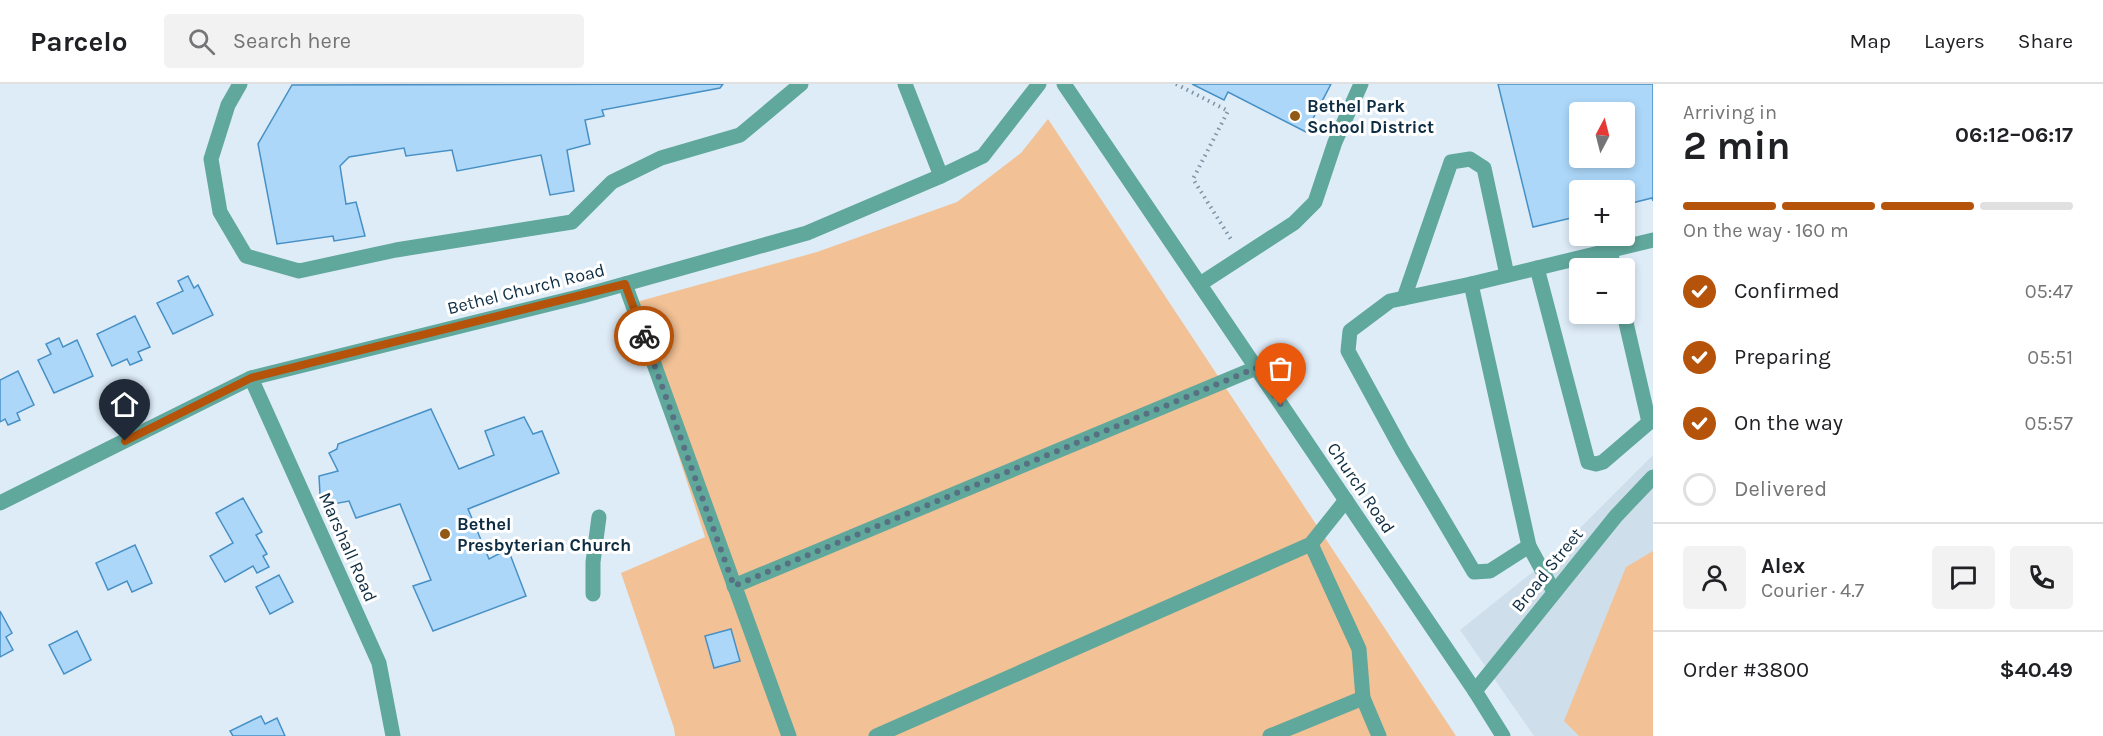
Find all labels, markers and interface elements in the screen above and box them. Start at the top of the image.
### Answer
search box [164,14,584,68]
text: Parcelo [30,25,128,58]
icon: search [185,25,218,58]
text: Search here [233,28,351,54]
text: Map [1849,29,1891,53]
text: Layers [1924,29,1985,53]
text: Share [2018,29,2073,53]
place label: Bethel Park School District [1307,95,1434,138]
text: Arriving in [1683,101,1777,124]
north arrow [1569,102,1635,168]
map controls [1569,102,1635,324]
marker: Bethel Park School District [1288,109,1302,123]
text: 06:12–06:17 [1955,122,2073,148]
text: 2 min [1683,123,1791,169]
button: + [1569,180,1635,246]
text: On the way · 160 m [1683,219,1849,242]
button: − [1569,258,1635,324]
street label: Bethel Church Road [445,259,607,319]
icon: check [1683,275,1716,308]
text: Confirmed [1734,278,1840,304]
text: 05:47 [2025,280,2073,303]
courier [614,306,674,366]
icon: bike [628,320,661,353]
icon: check [1683,341,1716,374]
pin [1255,343,1306,405]
text: Preparing [1734,344,1831,370]
text: 05:51 [2027,346,2073,369]
icon: bag [1264,352,1297,385]
pin [99,379,150,441]
icon: home [108,388,141,421]
icon: check [1683,407,1716,440]
text: On the way [1734,410,1843,436]
text: 05:57 [2025,412,2073,435]
street label: Church Road [1322,438,1400,538]
text: Delivered [1734,476,1827,502]
street label: Marshall Road [314,489,382,605]
place label: Bethel Presbyterian Church [457,513,631,556]
street label: Broad Street [1506,523,1588,616]
marker: Bethel Presbyterian Church [438,527,452,541]
button: person [1683,546,1746,609]
button: chat [1932,546,1995,609]
button: phone [2010,546,2073,609]
text: Alex [1761,553,1805,579]
text: Courier · 4.7 [1761,579,1864,602]
text: Order #3800 [1683,657,1809,683]
text: $40.49 [2000,657,2073,683]

